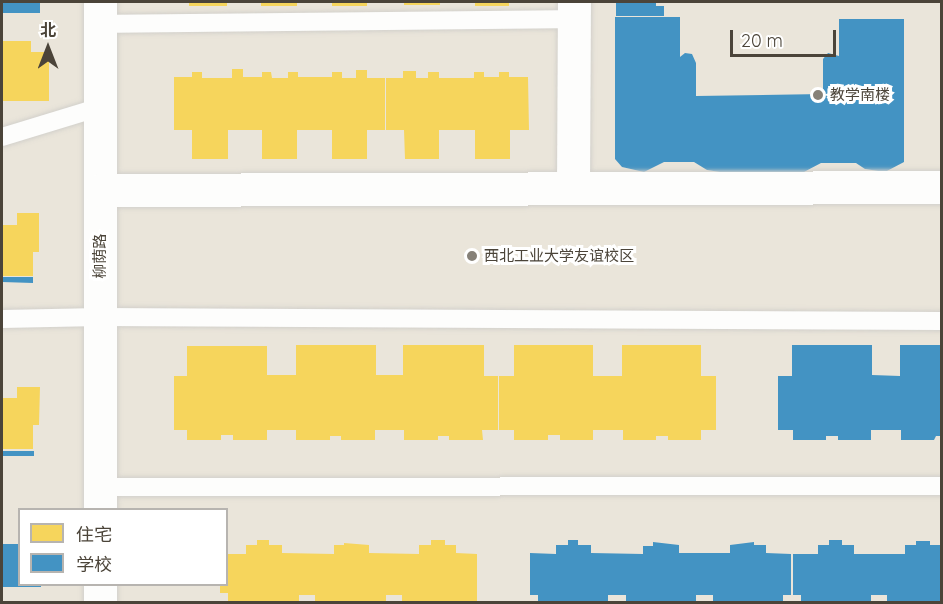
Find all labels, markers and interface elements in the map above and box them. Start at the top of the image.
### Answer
north arrow [18,18,78,78]
scale bar [733,18,840,56]
text: 北 [40,20,56,40]
text: 20 m [741,29,783,52]
place label: 教学南楼 [830,86,890,104]
marker: 教学南楼 [811,88,825,102]
street label: 柳荫路 [91,234,109,278]
place label: 西北工业大学友谊校区 [484,247,634,265]
marker: 西北工业大学友谊校区 [465,249,479,263]
legend [18,508,228,586]
text: 住宅 [76,523,112,546]
text: 学校 [76,553,112,576]

